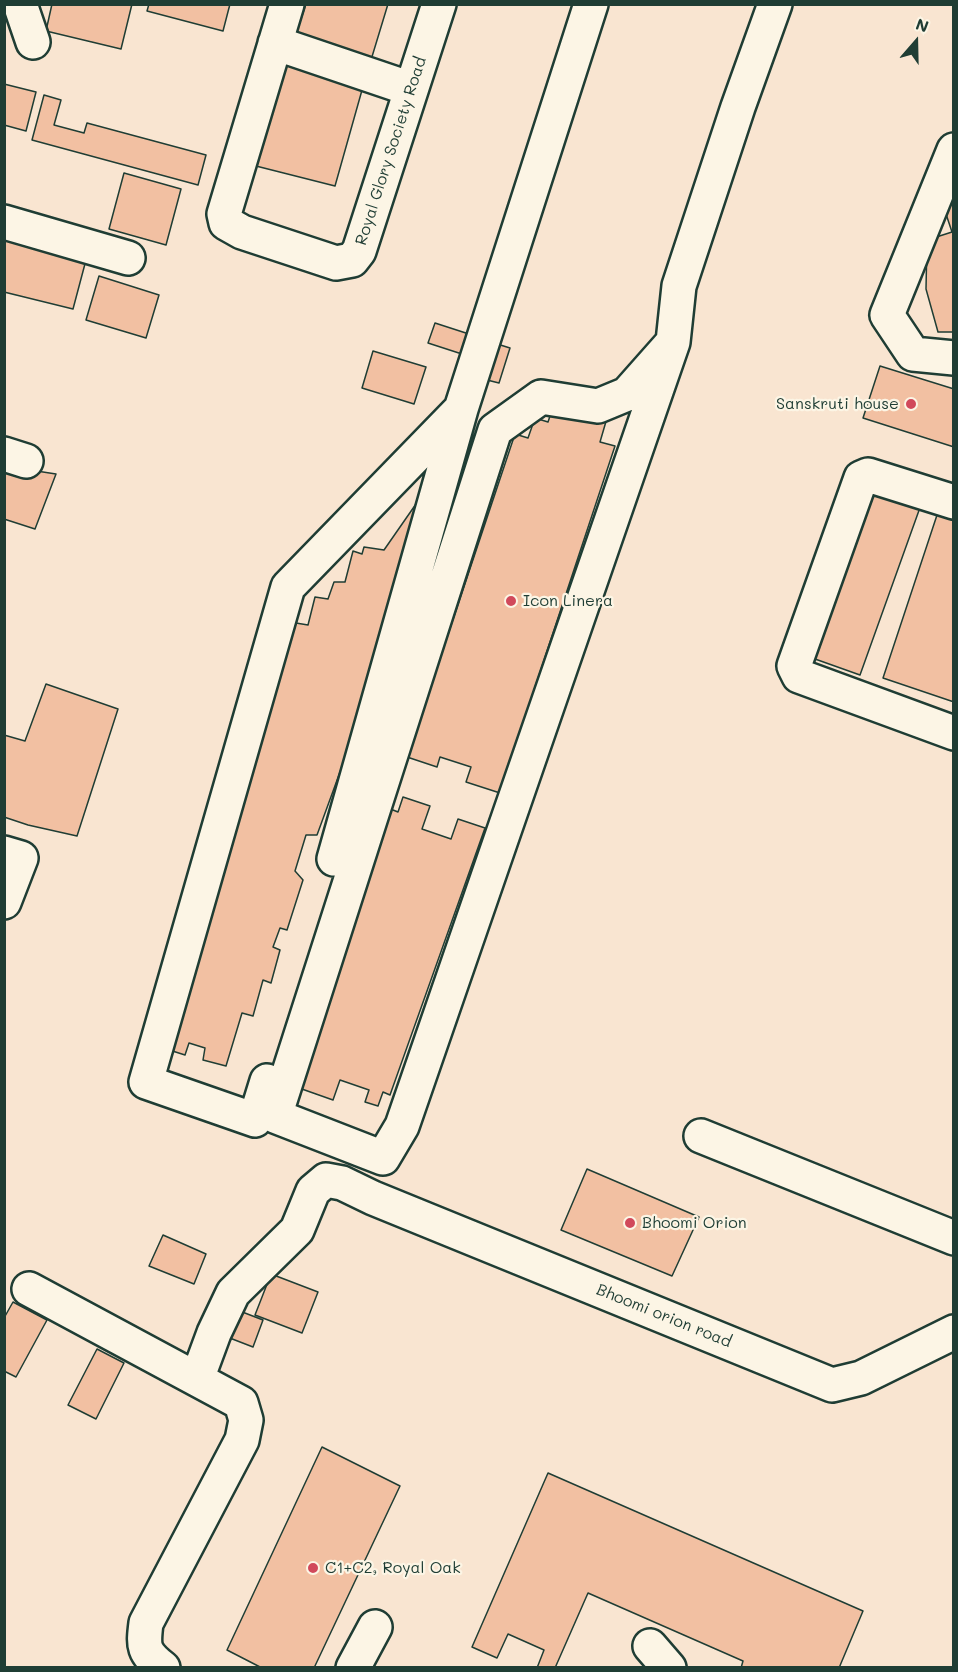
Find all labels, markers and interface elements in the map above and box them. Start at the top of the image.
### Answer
north arrow [886,12,946,72]
text: N [913,13,932,37]
street label: Royal Glory Society Road [351,54,431,248]
place label: Sanskruti house [776,394,899,414]
marker: Sanskruti house [904,397,918,411]
place label: Icon Linera [523,591,613,611]
marker: Icon Linera [504,594,518,608]
place label: Bhoomi Orion [642,1213,747,1233]
marker: Bhoomi Orion [623,1216,637,1230]
street label: Bhoomi orion road [594,1280,734,1352]
place label: C1+C2, Royal Oak [325,1558,461,1578]
marker: C1+C2, Royal Oak [306,1561,320,1575]

